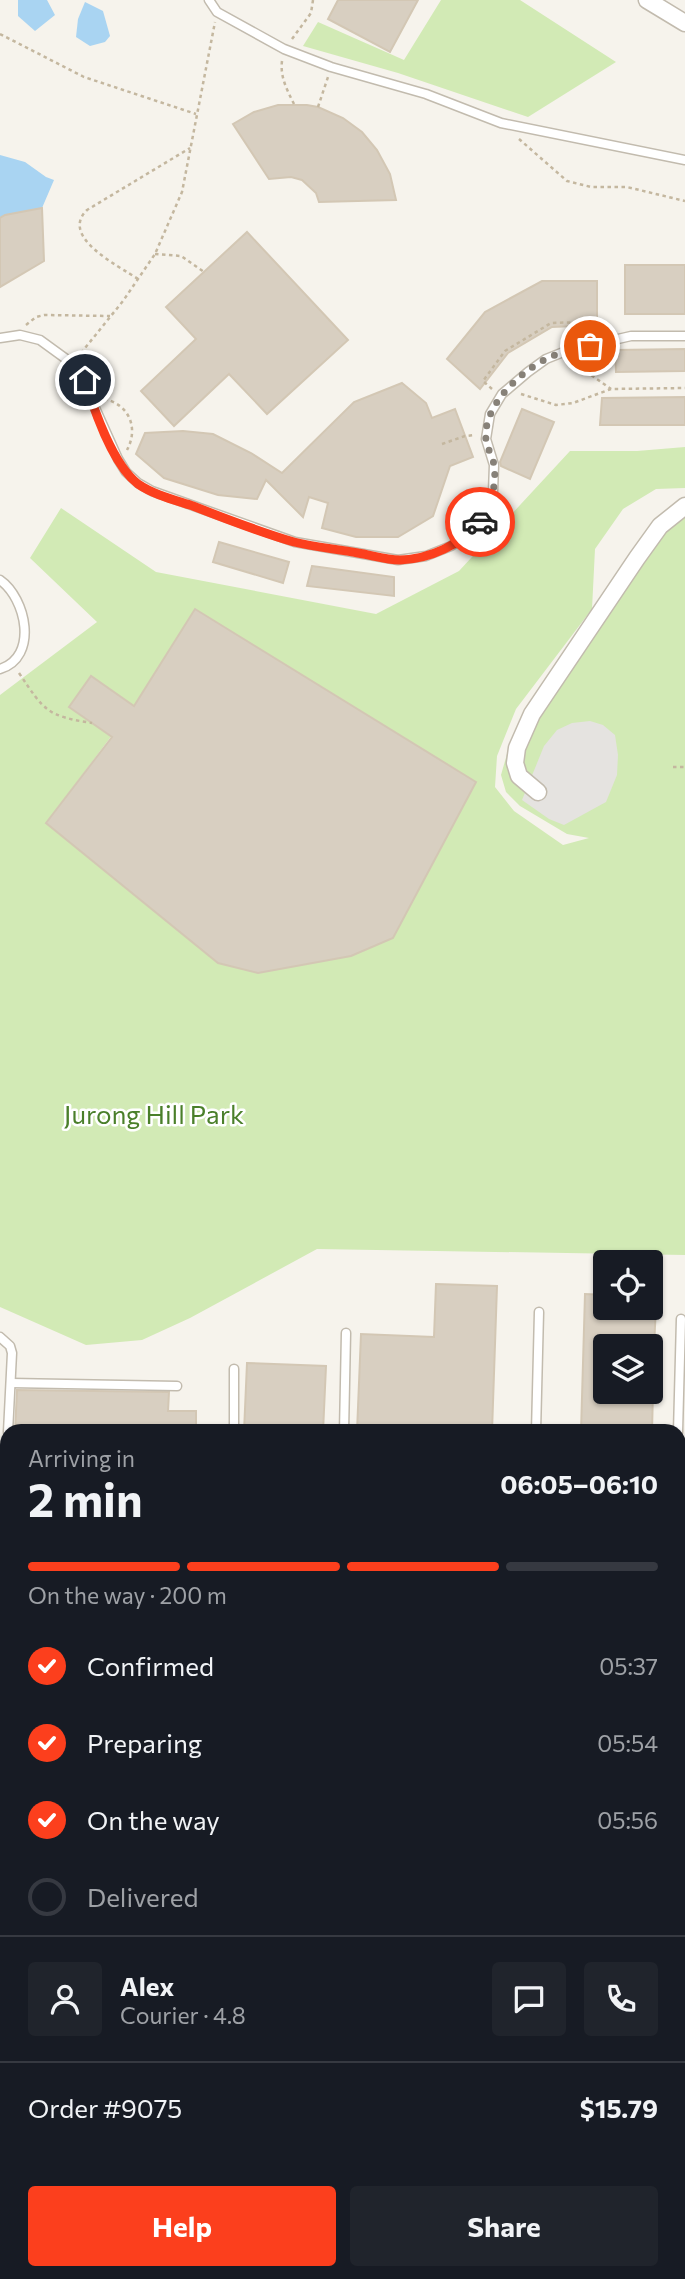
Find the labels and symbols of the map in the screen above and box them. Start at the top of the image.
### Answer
pin [560,316,620,376]
pin [55,350,115,410]
courier [445,487,515,557]
park label: Jurong Hill Park [64,1098,244,1129]

